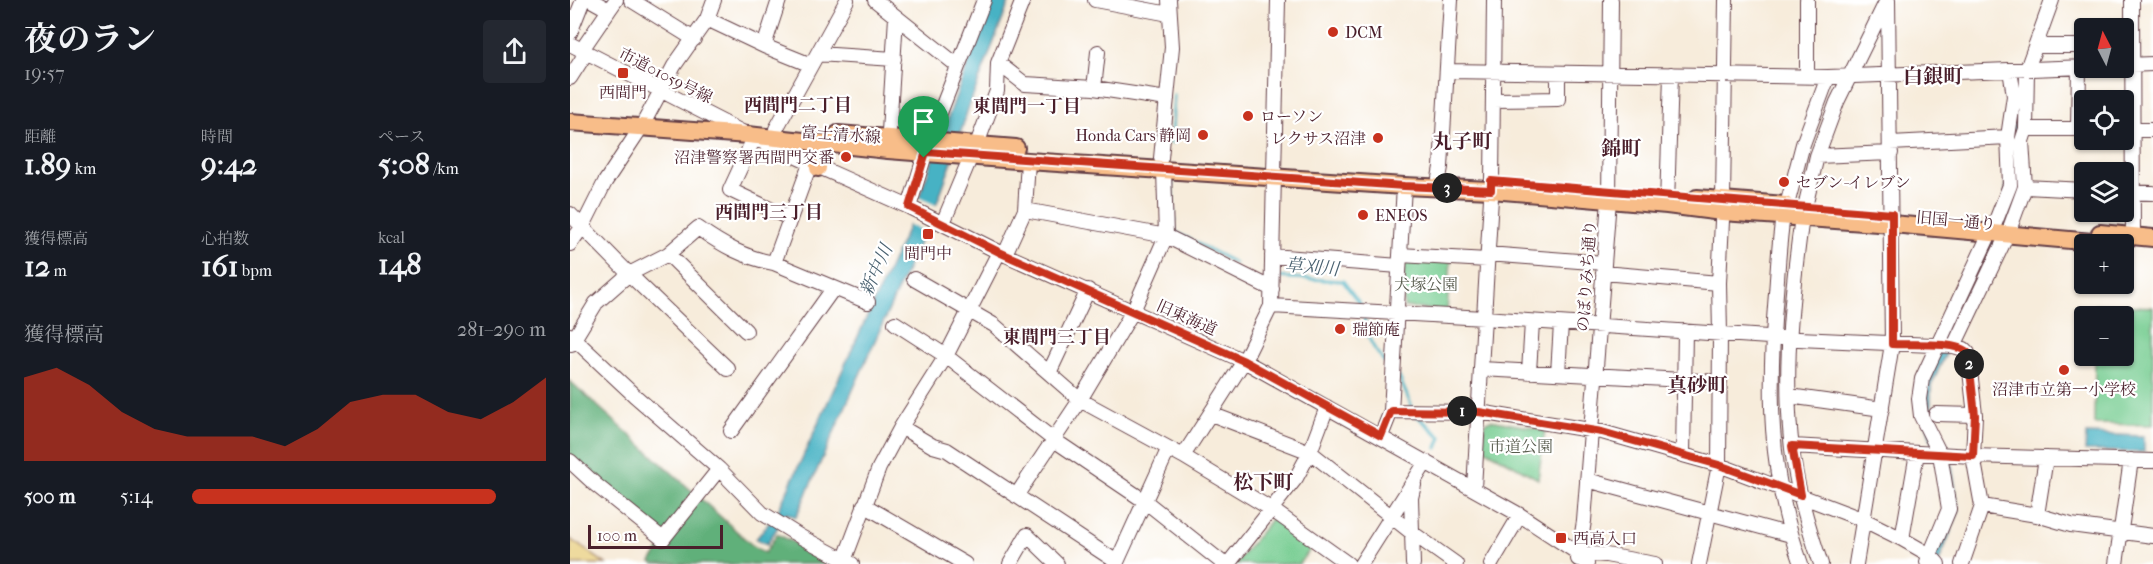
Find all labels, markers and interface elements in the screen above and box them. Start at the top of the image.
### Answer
north arrow [2074,18,2134,78]
map controls [2074,18,2134,366]
text: 夜のラン [24,20,156,59]
button: share [483,20,546,83]
place label: DCM [1345,23,1383,42]
marker: DCM [1326,25,1340,39]
street label: 市道01059号線 [616,44,716,107]
text: 19:57 [24,62,65,85]
district label: 白銀町 [1903,65,1964,88]
marker: 西間門 [616,66,630,80]
place label: 西間門 [599,83,647,102]
button: locate [2074,90,2134,150]
district label: 西間門二丁目 [744,95,852,116]
pin [898,96,949,158]
district label: 東間門一丁目 [973,96,1081,117]
icon: arrive [907,105,940,138]
place label: ローソン [1260,107,1323,126]
marker: ローソン [1241,109,1255,123]
street label: 富士清水線 [800,122,882,147]
place label: Honda Cars 静岡 [1075,126,1191,145]
text: 距離 [24,127,56,146]
text: 時間 [201,127,233,146]
text: ペース [378,127,425,146]
marker: Honda Cars 静岡 [1196,128,1210,142]
place label: レクサス沼津 [1271,129,1366,148]
district label: 丸子町 [1432,130,1493,153]
marker: レクサス沼津 [1371,131,1385,145]
district label: 錦町 [1601,137,1642,160]
text: 1.89 [24,147,71,182]
text: 9:42 [201,147,257,182]
text: 5:08 [378,147,430,182]
place label: 沼津警察署西間門交番 [674,148,834,167]
marker: 沼津警察署西間門交番 [839,150,853,164]
text: km [71,159,96,178]
text: /km [430,159,459,178]
button: layers [2074,162,2134,222]
pin: 3 [1432,173,1462,203]
place label: セブン-イレブン [1796,173,1911,192]
marker: セブン-イレブン [1777,175,1791,189]
text: 3 [1444,178,1450,197]
district label: 西間門三丁目 [715,202,823,223]
place label: ENEOS [1375,206,1428,225]
marker: ENEOS [1356,208,1370,222]
street label: 旧国一通り [1915,208,1997,233]
street label: のぼりみち通り [1573,220,1600,333]
marker: 間門中 [921,227,935,241]
text: kcal [378,228,405,247]
text: 獲得標高 [24,229,88,248]
text: 心拍数 [201,229,249,248]
button: + [2074,234,2134,294]
water label: 新中川 [856,239,898,299]
place label: 間門中 [904,244,952,263]
text: 148 [378,247,422,282]
text: 12 [24,249,50,284]
text: 161 [201,249,238,284]
water label: 草刈川 [1284,255,1342,280]
text: m [50,261,67,280]
text: bpm [238,261,272,280]
park label: 犬塚公園 [1394,275,1458,294]
street label: 旧東海道 [1154,296,1220,339]
button: − [2074,306,2134,366]
text: 281–290 m [457,318,546,341]
place label: 瑞節庵 [1352,320,1400,339]
marker: 瑞節庵 [1333,322,1347,336]
text: 獲得標高 [24,323,104,346]
district label: 東間門三丁目 [1003,327,1111,348]
pin: 2 [1954,349,1984,379]
text: 2 [1965,354,1973,373]
marker: 沼津市立第一小学校 [2057,363,2071,377]
district label: 真砂町 [1667,374,1728,397]
place label: 沼津市立第一小学校 [1992,380,2136,399]
pin: 1 [1447,396,1477,426]
text: 1 [1459,401,1465,420]
park label: 市道公園 [1489,437,1553,456]
district label: 松下町 [1233,471,1294,494]
text: 500 m [24,485,76,508]
text: 5:14 [120,485,152,508]
scale bar [588,522,723,550]
text: 100 m [597,526,637,545]
place label: 西高入口 [1573,529,1637,548]
marker: 西高入口 [1554,531,1568,545]

